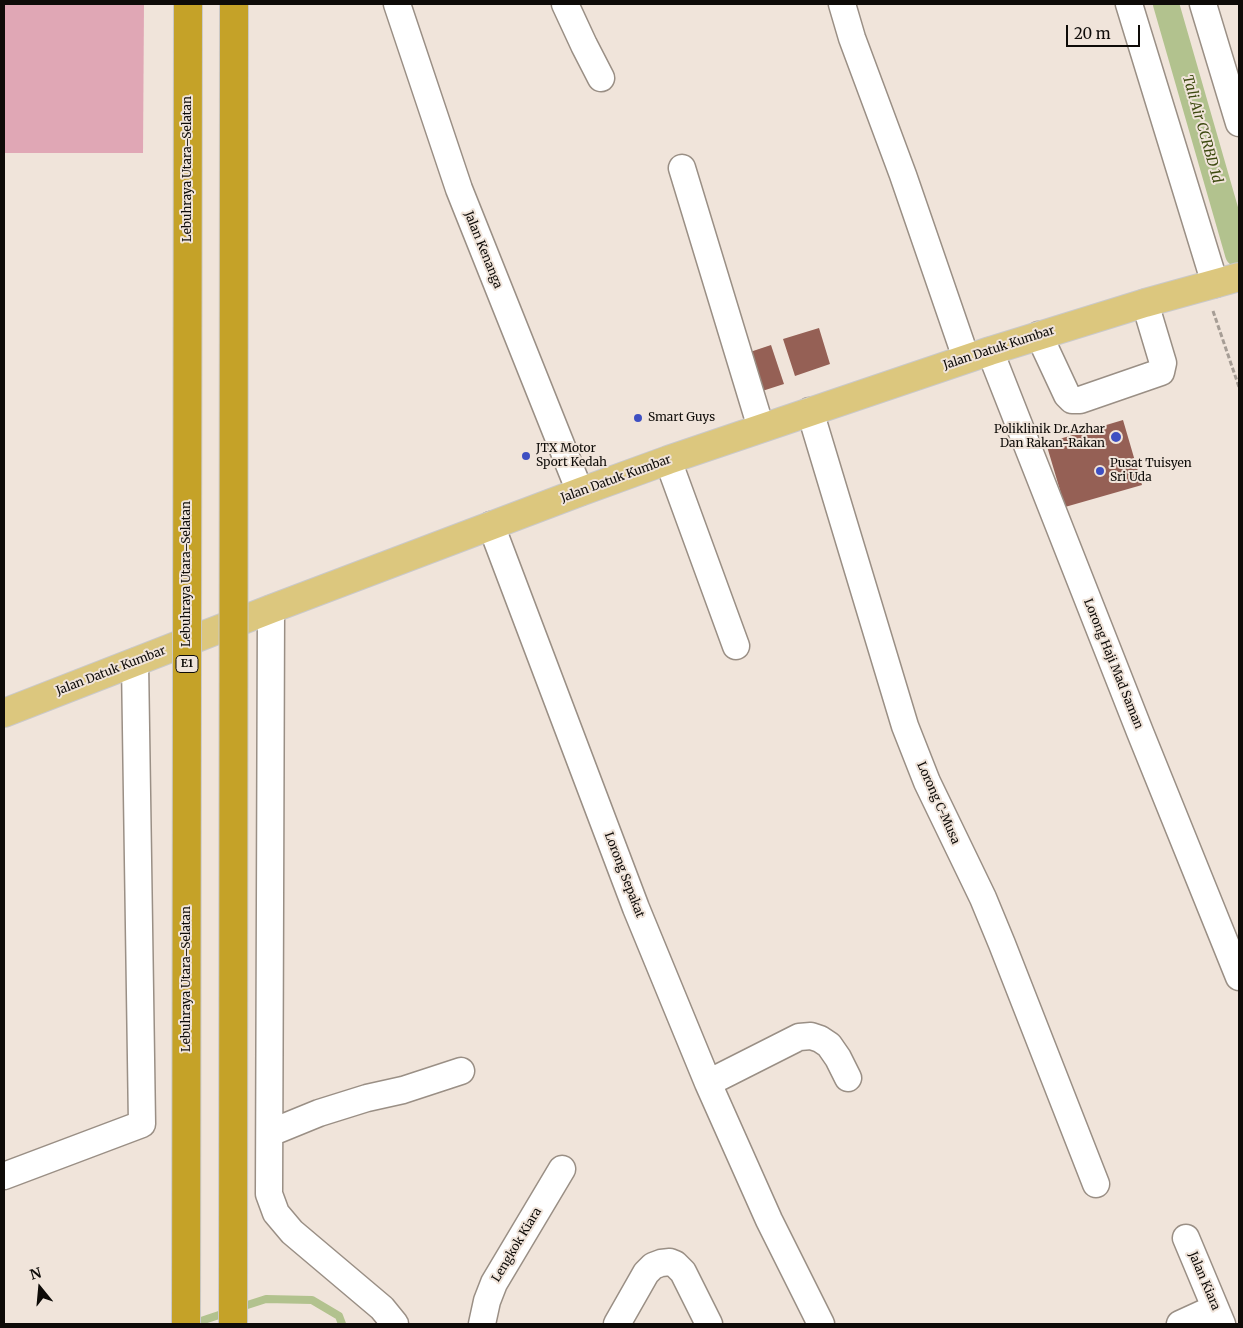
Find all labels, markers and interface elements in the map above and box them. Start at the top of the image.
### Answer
scale bar [1068,15,1142,47]
text: 20 m [1074,24,1111,43]
water label: Tali Air CCRBD 1d [1179,73,1225,185]
street label: Lebuhraya Utara–Selatan [181,96,195,242]
street label: Jalan Kenanga [461,209,505,291]
street label: Jalan Datuk Kumbar [942,323,1056,373]
place label: Smart Guys [648,411,715,425]
marker: Smart Guys [632,412,644,424]
place label: Poliklinik Dr.Azhar Dan Rakan-Rakan [994,423,1105,451]
marker: Poliklinik Dr.Azhar Dan Rakan-Rakan [1109,430,1123,444]
place label: JTX Motor Sport Kedah [536,442,607,470]
marker: JTX Motor Sport Kedah [520,450,532,462]
street label: Jalan Datuk Kumbar [559,452,673,506]
place label: Pusat Tuisyen Sri Uda [1110,457,1192,485]
marker: Pusat Tuisyen Sri Uda [1094,465,1106,477]
street label: Lebuhraya Utara–Selatan [180,501,194,647]
street label: Lorong Haji Mad Saman [1080,597,1146,731]
street label: Jalan Datuk Kumbar [54,643,168,699]
road number: E1 [176,656,198,672]
street label: Lorong C-Musa [913,760,963,846]
street label: Lorong Sepakat [601,830,647,920]
street label: Lebuhraya Utara–Selatan [180,906,194,1052]
street label: Lengkok Kiara [489,1205,545,1285]
street label: Jalan Kiara [1185,1250,1223,1312]
north arrow [15,1263,65,1313]
text: N [28,1263,44,1284]

